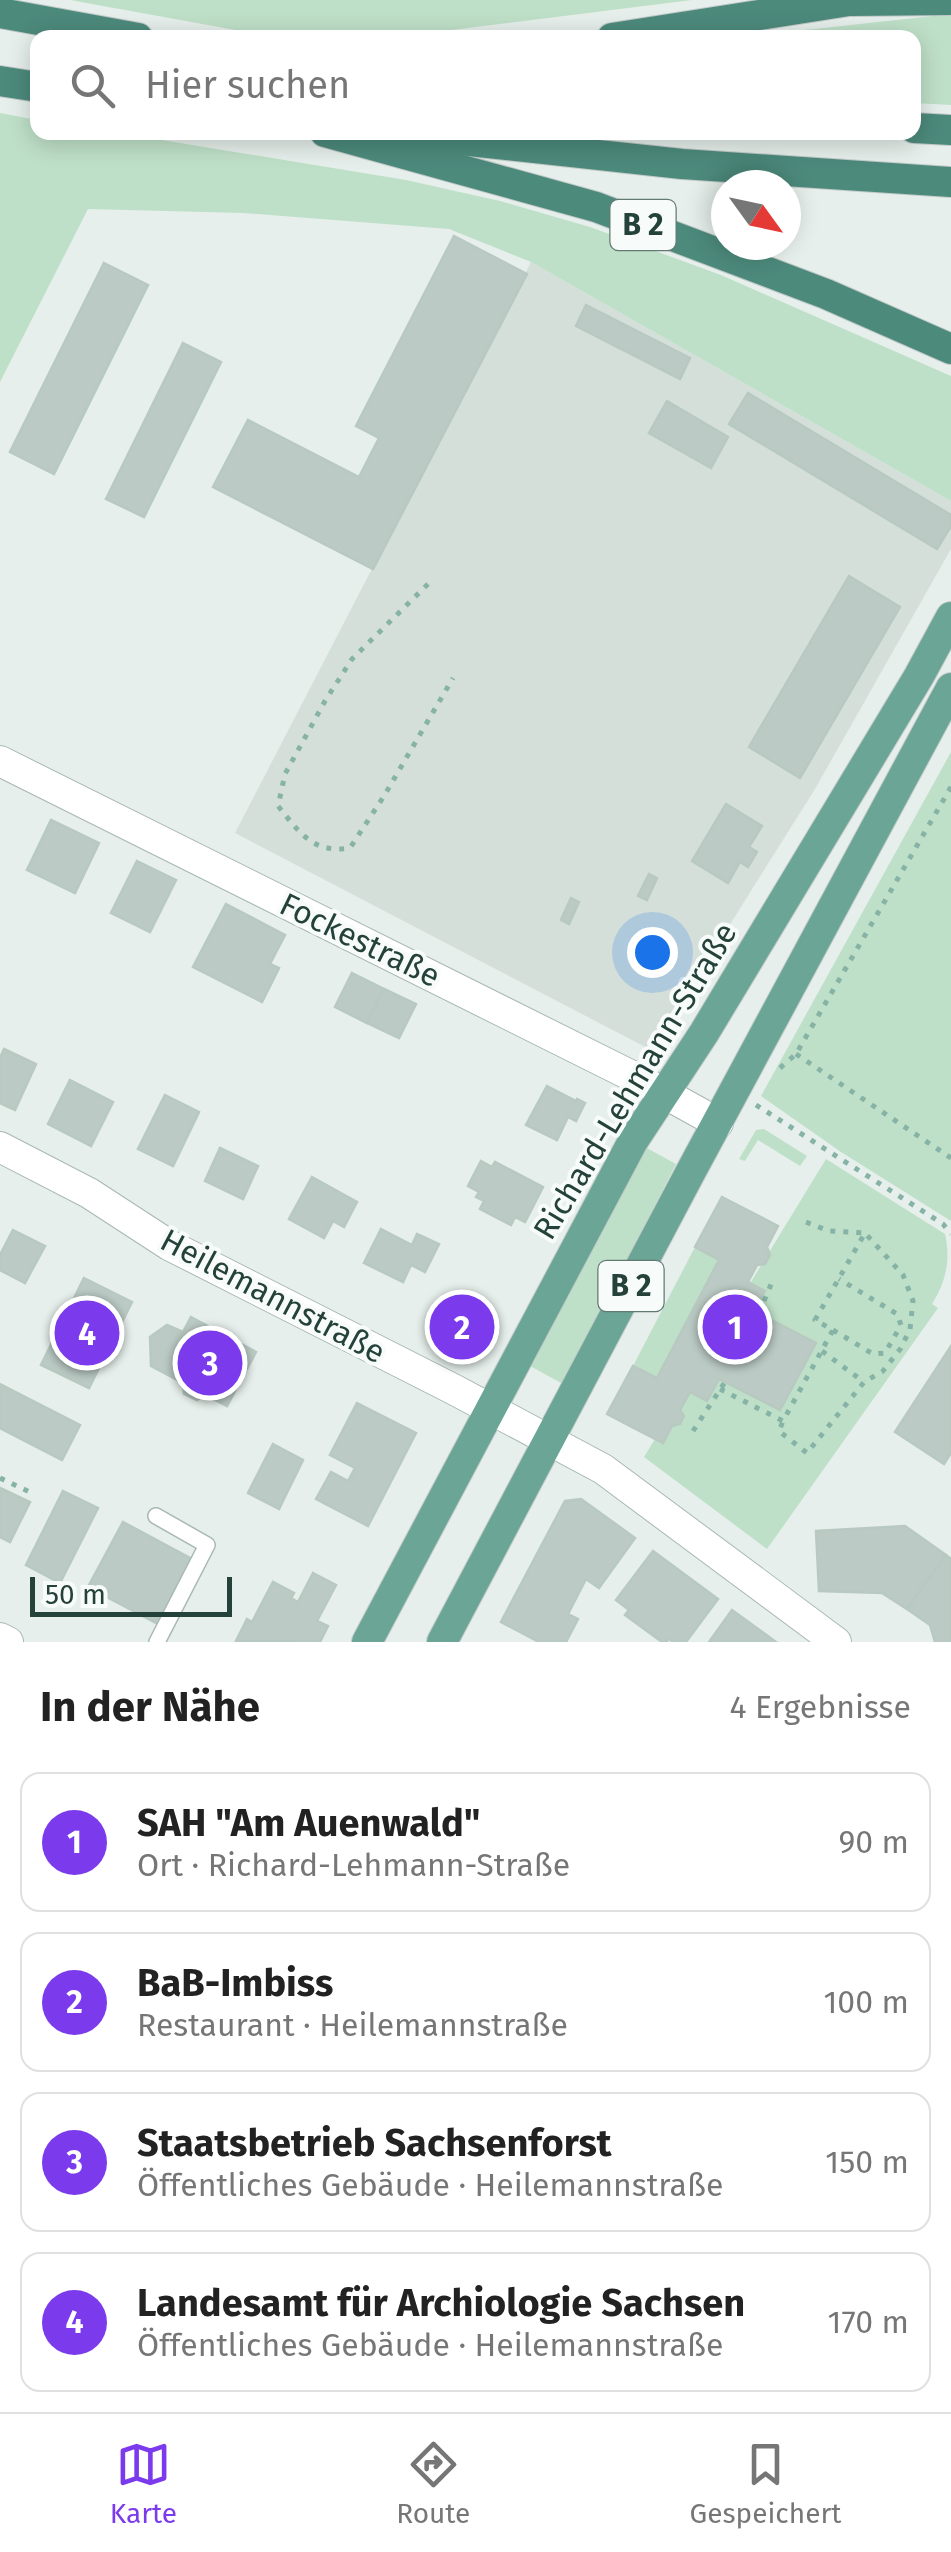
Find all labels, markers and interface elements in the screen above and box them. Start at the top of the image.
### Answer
search box [30,30,921,140]
icon: search [65,58,120,113]
text: Hier suchen [145,62,350,108]
north arrow [711,170,801,260]
road number: B 2 [610,200,676,250]
street label: Fockestraße [274,885,446,995]
street label: Richard-Lehmann-Straße [525,916,745,1246]
your location [627,927,678,978]
street label: Heilemannstraße [154,1221,392,1371]
road number: B 2 [598,1261,664,1311]
pin: 2 [430,1290,494,1364]
pin: 1 [702,1290,768,1364]
pin: 4 [54,1296,120,1370]
pin: 3 [178,1326,242,1400]
scale bar [30,1572,232,1616]
text: 50 m [45,1578,106,1611]
text: In der Nähe [40,1682,260,1732]
text: 4 Ergebnisse [729,1688,911,1726]
text: SAH "Am Auenwald" [137,1800,480,1846]
text: 1 [67,1823,82,1861]
text: 90 m [838,1823,909,1861]
text: Ort · Richard-Lehmann-Straße [137,1846,570,1884]
text: BaB-Imbiss [137,1960,333,2006]
text: 2 [66,1983,83,2021]
text: 100 m [824,1983,909,2021]
text: Restaurant · Heilemannstraße [137,2006,568,2044]
text: Staatsbetrieb Sachsenforst [137,2120,611,2166]
text: 3 [66,2143,83,2181]
text: 150 m [825,2143,909,2181]
text: Öffentliches Gebäude · Heilemannstraße [137,2166,723,2204]
text: Landesamt für Archiologie Sachsen [137,2280,745,2326]
text: 4 [65,2303,84,2341]
text: 170 m [828,2303,909,2341]
text: Öffentliches Gebäude · Heilemannstraße [137,2326,723,2364]
tab: Karte [110,2437,177,2530]
tab: Route [396,2437,470,2530]
tab: Gespeichert [690,2437,841,2530]

